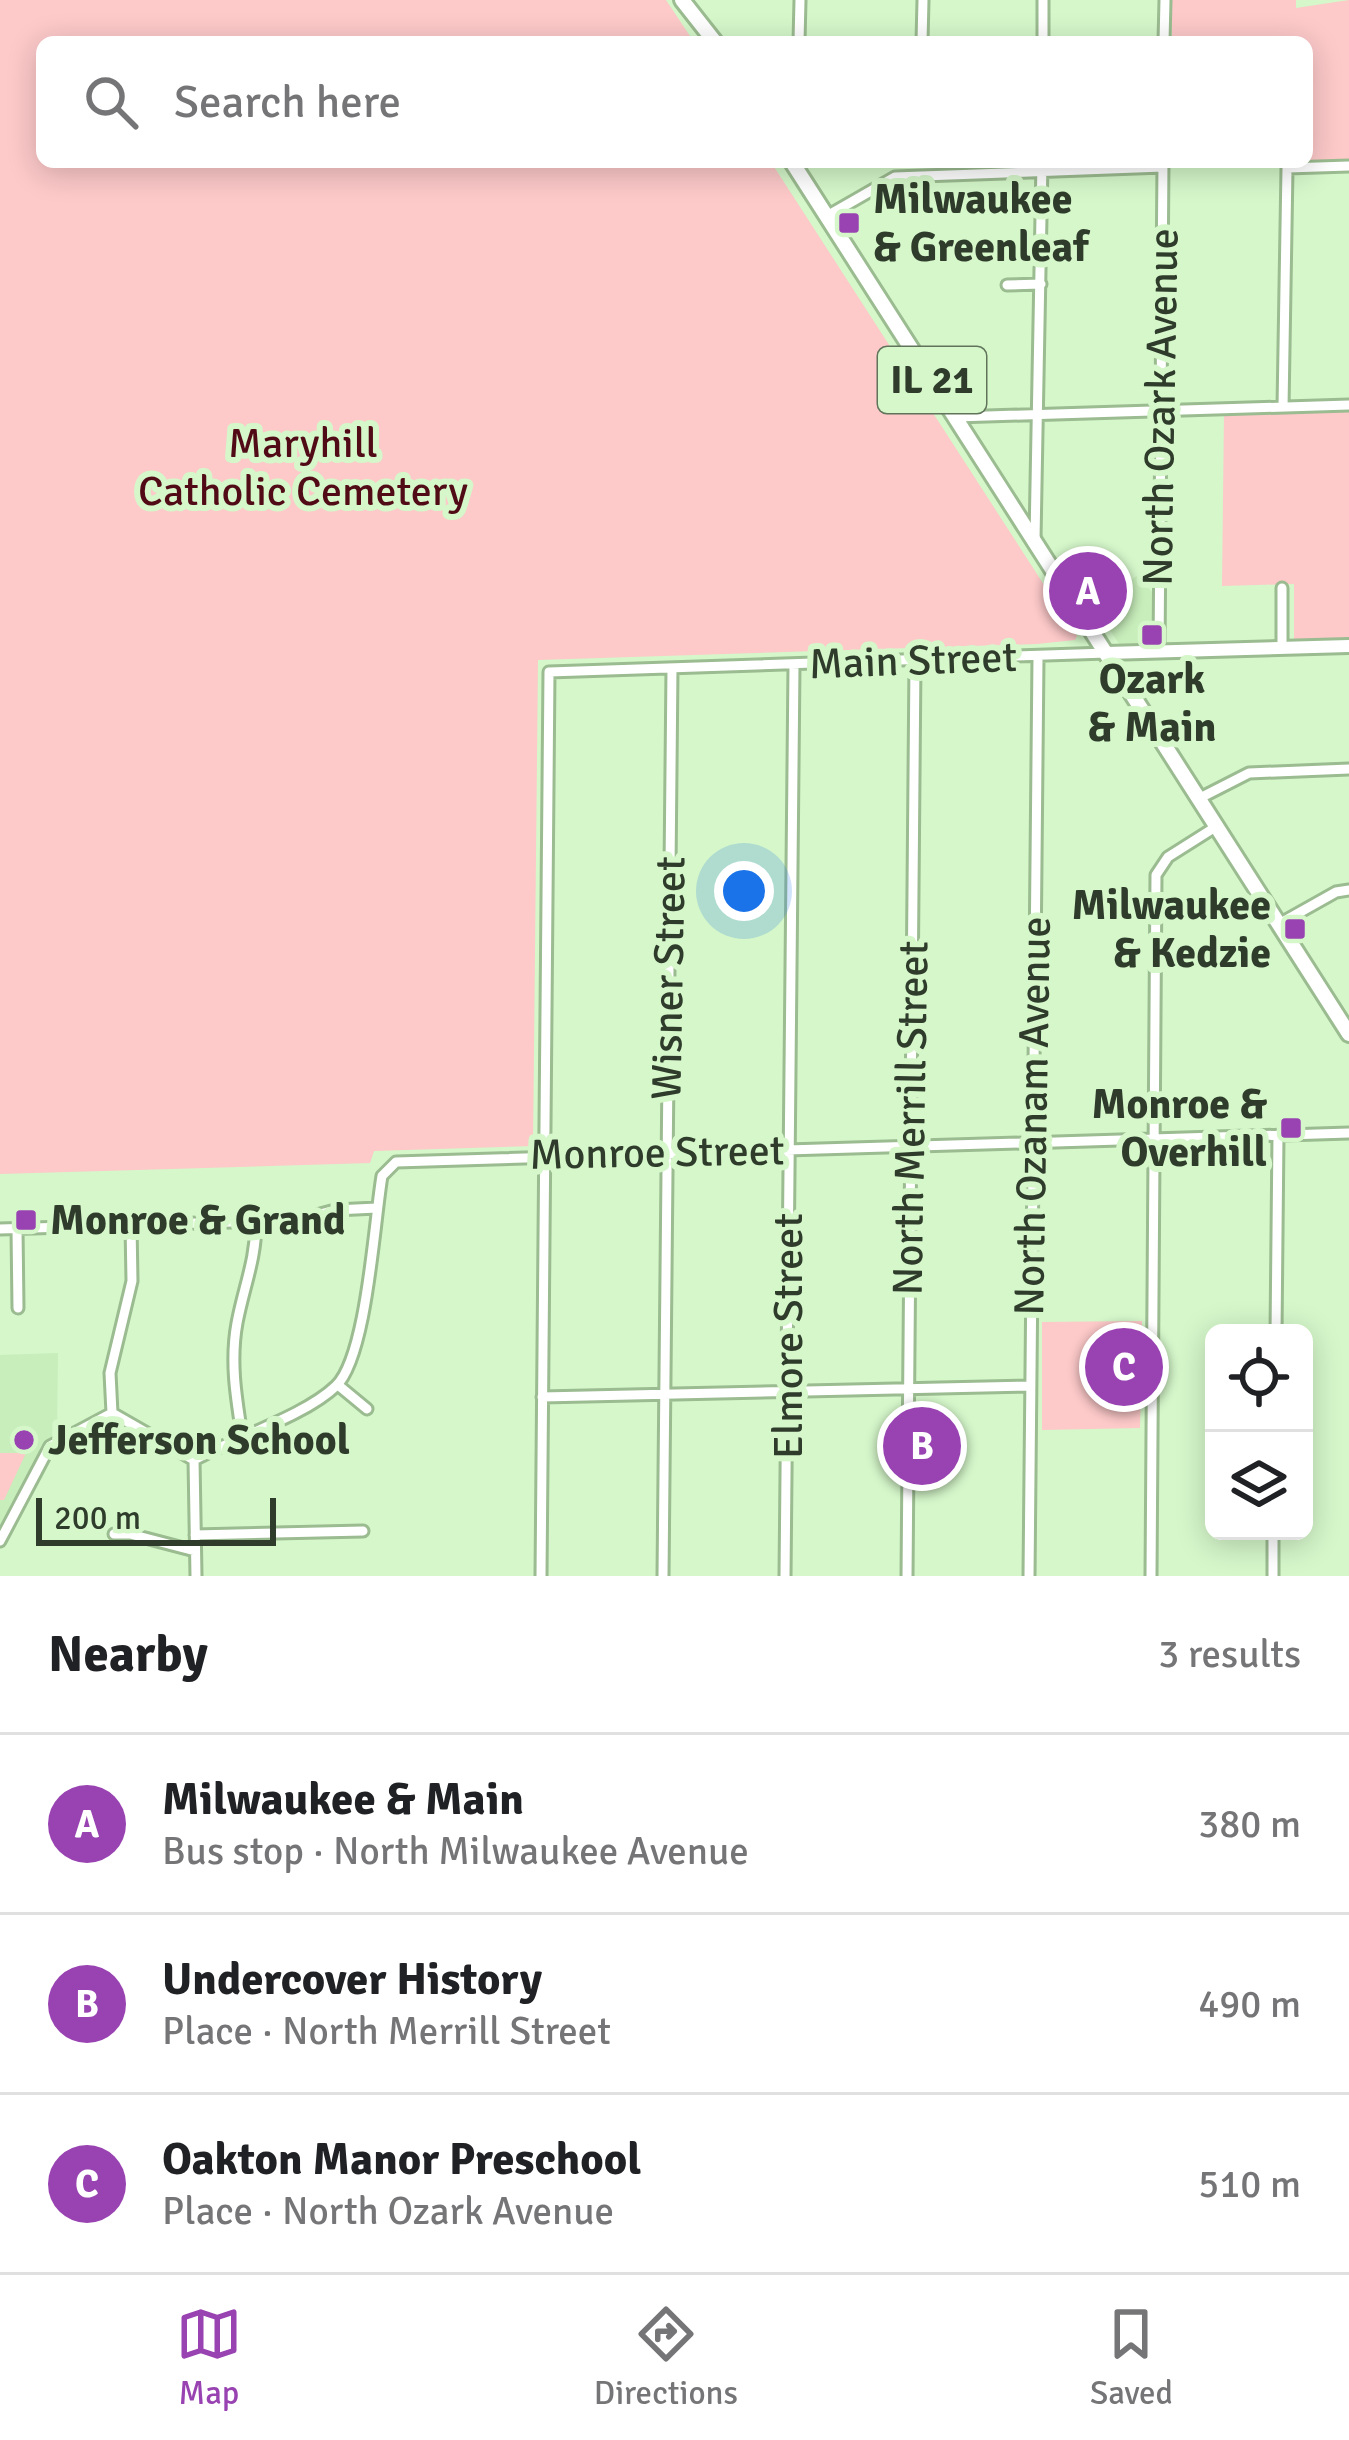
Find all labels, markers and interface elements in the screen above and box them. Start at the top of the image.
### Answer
search box [36,36,1313,168]
icon: search [78,69,144,135]
text: Search here [174,75,401,130]
place label: Milwaukee & Greenleaf [873,174,1090,273]
marker: Milwaukee & Greenleaf [836,210,862,236]
street label: North Ozark Avenue [1132,228,1190,586]
road number: IL 21 [878,347,986,413]
park label: Maryhill Catholic Cemetery [138,418,468,517]
pin: A [1049,546,1127,636]
marker: Ozark & Main [1139,622,1165,648]
street label: Main Street [808,632,1018,690]
place label: Ozark & Main [1087,654,1217,753]
street label: Wisner Street [641,856,697,1100]
your location [714,861,774,921]
place label: Milwaukee & Kedzie [1071,880,1271,979]
street label: North Ozanam Avenue [1004,916,1062,1316]
marker: Milwaukee & Kedzie [1282,916,1308,942]
street label: North Merrill Street [882,940,940,1296]
place label: Monroe & Overhill [1091,1079,1267,1178]
marker: Monroe & Overhill [1278,1115,1304,1141]
street label: Monroe Street [529,1125,785,1181]
place label: Monroe & Grand [50,1195,346,1246]
marker: Monroe & Grand [13,1207,39,1233]
street label: Elmore Street [763,1213,814,1459]
pin: C [1085,1322,1163,1412]
map controls [1205,1324,1313,1540]
button: locate [1205,1324,1313,1432]
pin: B [883,1401,961,1491]
place label: Jefferson School [48,1415,350,1466]
marker: Jefferson School [11,1427,37,1453]
button: layers [1205,1432,1313,1540]
scale bar [36,1492,276,1545]
text: 200 m [54,1498,141,1539]
text: Nearby [48,1623,208,1686]
text: 3 results [1158,1630,1301,1678]
text: Milwaukee & Main [162,1772,524,1827]
text: A [75,1800,99,1848]
text: 380 m [1198,1800,1301,1848]
text: Bus stop · North Milwaukee Avenue [162,1827,749,1875]
text: Undercover History [162,1952,542,2007]
text: B [75,1980,99,2028]
text: 490 m [1198,1980,1301,2028]
text: Place · North Merrill Street [162,2007,611,2055]
text: Oakton Manor Preschool [162,2132,641,2187]
text: C [75,2160,99,2208]
text: 510 m [1198,2160,1301,2208]
text: Place · North Ozark Avenue [162,2187,614,2235]
tab: Map [176,2301,242,2414]
tab: Directions [594,2301,738,2414]
tab: Saved [1090,2301,1173,2414]

